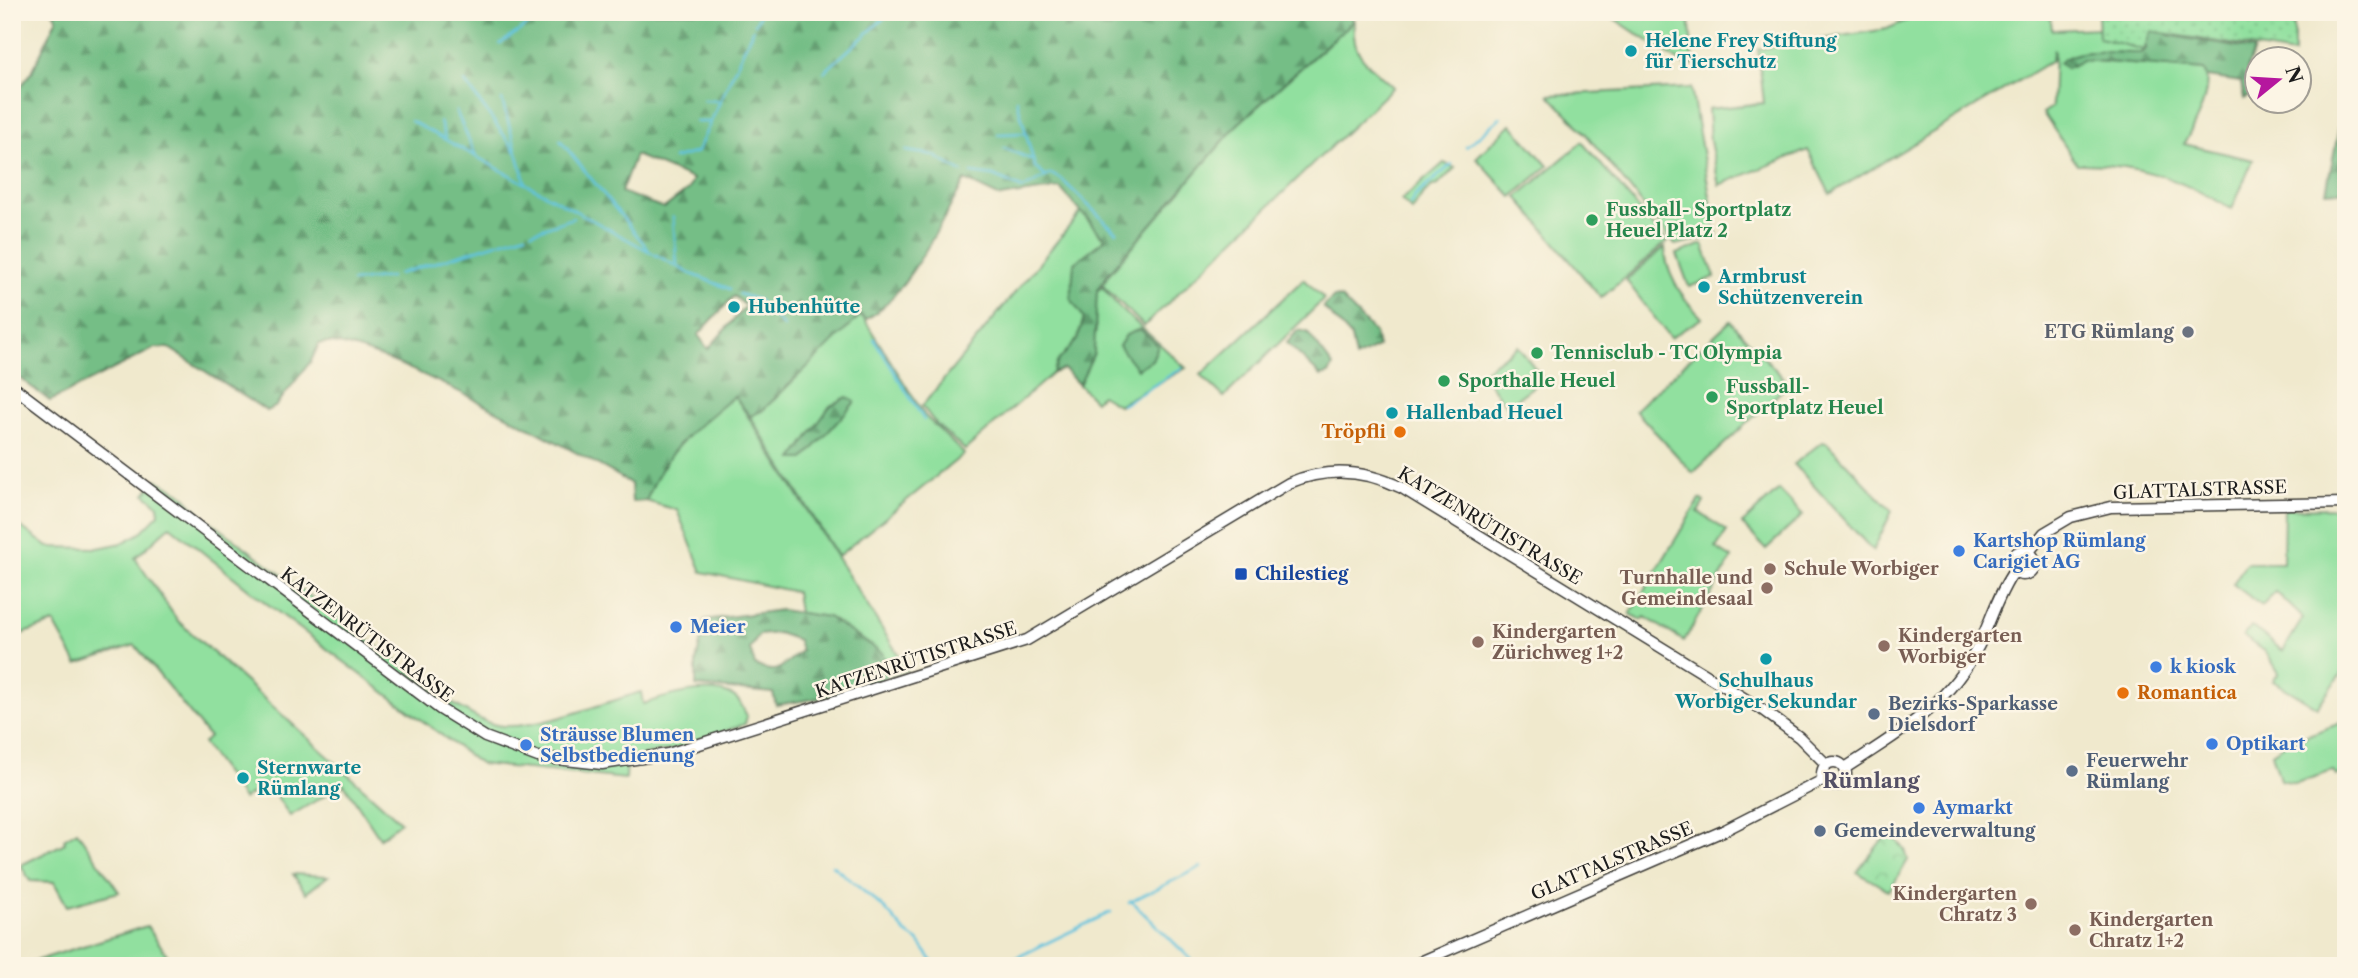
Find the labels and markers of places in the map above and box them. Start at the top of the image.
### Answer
place label: Helene Frey Stiftung für Tierschutz [1645,30,1837,73]
marker: Helene Frey Stiftung für Tierschutz [1623,43,1639,59]
place label: Fussball- Sportplatz Heuel Platz 2 [1606,199,1791,242]
marker: Fussball- Sportplatz Heuel Platz 2 [1584,212,1600,228]
place label: Armbrust Schützenverein [1717,266,1864,309]
marker: Armbrust Schützenverein [1696,279,1712,295]
place label: Hubenhütte [748,296,860,318]
marker: Hubenhütte [726,299,742,315]
place label: ETG Rümlang [2044,321,2175,343]
marker: ETG Rümlang [2180,324,2196,340]
place label: Tennisclub - TC Olympia [1551,342,1783,364]
marker: Tennisclub - TC Olympia [1529,345,1545,361]
place label: Sporthalle Heuel [1458,370,1616,392]
marker: Sporthalle Heuel [1436,373,1452,389]
place label: Fussball- Sportplatz Heuel [1726,376,1884,419]
marker: Fussball- Sportplatz Heuel [1704,389,1720,405]
place label: Hallenbad Heuel [1406,402,1563,424]
marker: Hallenbad Heuel [1384,405,1400,421]
place label: Tröpfli [1321,421,1387,443]
marker: Tröpfli [1392,424,1408,440]
place label: Kartshop Rümlang Carigiet AG [1973,530,2146,573]
marker: Kartshop Rümlang Carigiet AG [1951,543,1967,559]
place label: Schule Worbiger [1784,558,1939,580]
marker: Schule Worbiger [1762,561,1778,577]
place label: Chilestieg [1255,563,1349,585]
marker: Chilestieg [1233,566,1249,582]
place label: Turnhalle und Gemeindesaal [1620,567,1753,610]
marker: Turnhalle und Gemeindesaal [1759,580,1775,596]
place label: Meier [690,616,746,638]
marker: Meier [668,619,684,635]
place label: Kindergarten Zürichweg 1+2 [1492,621,1623,664]
place label: Kindergarten Worbiger [1897,625,2023,668]
marker: Kindergarten Zürichweg 1+2 [1470,634,1486,650]
marker: Kindergarten Worbiger [1876,638,1892,654]
marker: Schulhaus Worbiger Sekundar [1758,651,1774,667]
place label: k kiosk [2170,656,2237,678]
marker: k kiosk [2148,659,2164,675]
place label: Schulhaus Worbiger Sekundar [1674,670,1857,713]
place label: Romantica [2137,682,2237,704]
marker: Romantica [2115,685,2131,701]
place label: Bezirks-Sparkasse Dielsdorf [1888,693,2058,736]
marker: Bezirks-Sparkasse Dielsdorf [1866,706,1882,722]
place label: Sträusse Blumen Selbstbedienung [540,724,695,767]
place label: Optikart [2226,733,2306,755]
marker: Optikart [2204,736,2220,752]
marker: Sträusse Blumen Selbstbedienung [518,737,534,753]
place label: Feuerwehr Rümlang [2086,750,2189,793]
place label: Sternwarte Rümlang [257,757,361,800]
marker: Feuerwehr Rümlang [2064,763,2080,779]
marker: Sternwarte Rümlang [235,770,251,786]
place label: Aymarkt [1932,797,2014,819]
marker: Aymarkt [1911,800,1927,816]
place label: Gemeindeverwaltung [1834,820,2036,842]
marker: Gemeindeverwaltung [1812,823,1828,839]
place label: Kindergarten Chratz 3 [1893,883,2018,926]
marker: Kindergarten Chratz 3 [2023,896,2039,912]
place label: Kindergarten Chratz 1+2 [2089,909,2214,952]
marker: Kindergarten Chratz 1+2 [2067,922,2083,938]

